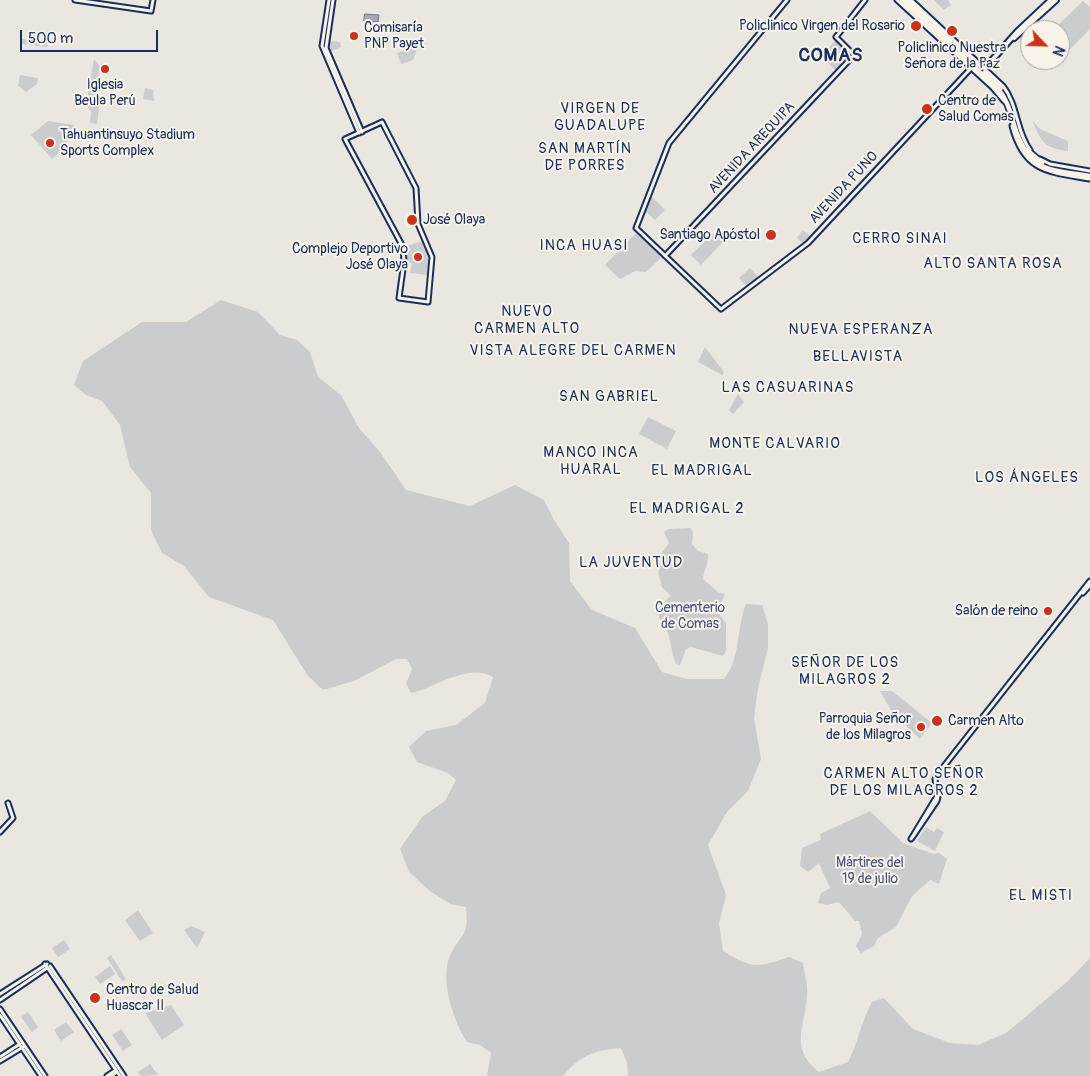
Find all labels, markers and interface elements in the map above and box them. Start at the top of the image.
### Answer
place label: Policlinico Virgen del Rosario [739,18,905,34]
marker: Policlinico Virgen del Rosario [909,19,923,33]
scale bar [22,20,160,52]
place label: Comisaría PNP Payet [364,20,424,52]
north arrow [1020,20,1070,70]
marker: Policlinico Nuestra Señora de la Paz [945,24,959,38]
text: 500 m [28,29,73,48]
marker: Comisaría PNP Payet [348,30,360,42]
place label: Policlinico Nuestra Señora de la Paz [898,40,1006,72]
text: N [1049,43,1068,59]
district label: COMAS [798,45,864,67]
marker: Iglesia Beula Perú [99,63,111,75]
place label: Iglesia Beula Perú [74,77,136,110]
place label: Centro de Salud Comas [938,93,1014,125]
street label: AVENIDA AREQUIPA [705,99,799,197]
district label: VIRGEN DE GUADALUPE [553,100,647,135]
marker: Centro de Salud Comas [920,102,934,116]
place label: Tahuantinsuyo Stadium Sports Complex [60,127,195,160]
marker: Tahuantinsuyo Stadium Sports Complex [44,137,56,149]
district label: SAN MARTÍN DE PORRES [537,140,633,175]
street label: AVENIDA PUNO [806,148,882,228]
place label: José Olaya [423,212,485,228]
marker: José Olaya [405,213,419,227]
place label: Santiago Apóstol [660,227,760,243]
marker: Santiago Apóstol [764,228,778,242]
district label: CERRO SINAI [851,230,949,248]
district label: INCA HUASI [538,237,630,255]
place label: Complejo Deportivo José Olaya [292,241,408,274]
marker: Complejo Deportivo José Olaya [412,251,424,263]
district label: ALTO SANTA ROSA [921,255,1065,273]
district label: NUEVO CARMEN ALTO [473,303,581,338]
district label: NUEVA ESPERANZA [787,321,935,339]
district label: VISTA ALEGRE DEL CARMEN [467,342,679,360]
district label: BELLAVISTA [811,348,905,366]
district label: LAS CASUARINAS [720,379,856,397]
district label: SAN GABRIEL [558,388,660,406]
district label: MONTE CALVARIO [708,435,842,453]
district label: MANCO INCA HUARAL [542,444,640,479]
district label: EL MADRIGAL [650,462,754,480]
district label: LOS ÁNGELES [974,469,1080,487]
district label: EL MADRIGAL 2 [628,500,746,518]
district label: LA JUVENTUD [578,554,684,572]
park label: Cementerio de Comas [655,600,725,632]
place label: Salón de reino [955,603,1038,619]
marker: Salón de reino [1042,605,1054,617]
district label: SEÑOR DE LOS MILAGROS 2 [789,654,901,689]
place label: Parroquia Señor de los Milagros [819,711,911,744]
place label: Carmen Alto [948,713,1024,729]
marker: Carmen Alto [930,714,944,728]
marker: Parroquia Señor de los Milagros [915,721,927,733]
district label: CARMEN ALTO SEÑOR DE LOS MILAGROS 2 [821,765,987,800]
park label: Mártires del 19 de julio [836,855,904,888]
district label: EL MISTI [1008,887,1074,905]
place label: Centro de Salud Huascar II [106,982,199,1014]
marker: Centro de Salud Huascar II [88,991,102,1005]

